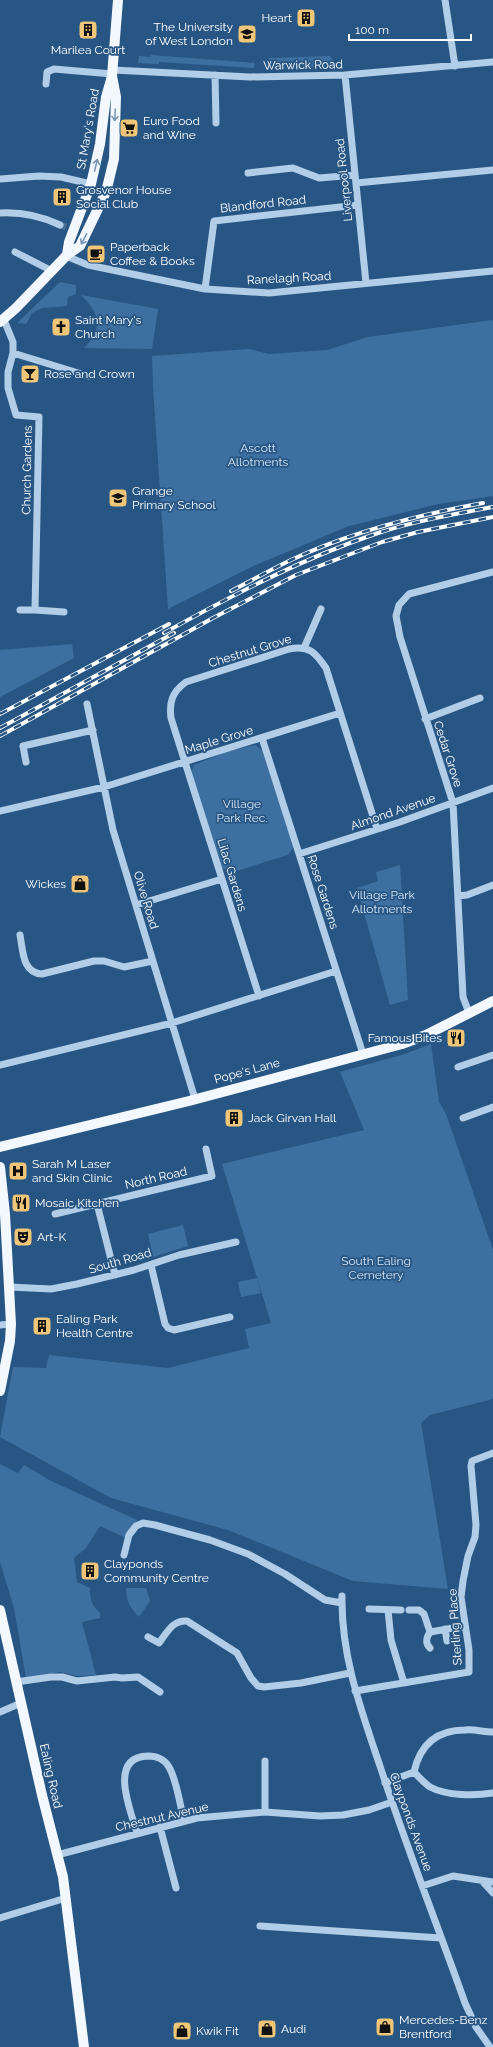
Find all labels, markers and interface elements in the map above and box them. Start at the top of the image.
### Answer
building icon: Heart [295,7,317,29]
place label: Heart [261,11,292,25]
scale bar [349,16,471,42]
building icon: Marilea Court [77,19,99,41]
place label: The University of West London [145,20,233,48]
school or university icon: The University of West London [236,23,258,45]
text: 100 m [355,23,389,37]
place label: Marilea Court [51,43,125,57]
street label: Warwick Road [263,57,343,73]
street label: St Mary's Road [74,87,102,171]
one-way arrow [112,108,119,121]
place label: Euro Food and Wine [143,114,200,142]
supermarket icon: Euro Food and Wine [118,117,140,139]
street label: Liverpool Road [333,138,355,222]
one-way arrow [92,159,100,172]
place label: Grosvenor House Social Club [76,183,172,211]
building icon: Grosvenor House Social Club [51,186,73,208]
street label: Blandford Road [219,193,307,215]
one-way arrow [80,233,87,245]
place label: Paperback Coffee & Books [110,240,195,268]
cafe icon: Paperback Coffee & Books [85,243,107,265]
street label: Ranelagh Road [246,269,332,287]
place label: Saint Mary's Church [75,313,141,341]
church icon: Saint Mary's Church [50,316,72,338]
bar icon: Rose and Crown [19,363,41,385]
place label: Rose and Crown [44,367,135,381]
street label: Church Gardens [19,425,35,515]
park label: Ascott Allotments [228,441,288,469]
place label: Grange Primary School [132,484,216,512]
school or university icon: Grange Primary School [107,487,129,509]
street label: Chestnut Grove [207,632,293,670]
street label: Cedar Grove [431,719,465,789]
street label: Maple Grove [183,723,255,757]
street label: Almond Avenue [349,791,437,833]
park label: Village Park Rec. [216,797,268,825]
street label: Lilac Gardens [214,837,250,913]
street label: Rose Gardens [304,853,342,931]
street label: Olive Road [131,869,161,931]
shop icon: Wickes [69,873,91,895]
place label: Wickes [25,877,66,891]
park label: Village Park Allotments [349,888,416,916]
restaurant icon: Famous Bites [445,1027,467,1049]
place label: Famous Bites [368,1031,442,1045]
street label: Pope's Lane [213,1056,281,1086]
building icon: Jack Girvan Hall [223,1107,245,1129]
place label: Jack Girvan Hall [248,1111,337,1125]
place label: Sarah M Laser and Skin Clinic [32,1157,113,1185]
hospital icon: Sarah M Laser and Skin Clinic [7,1160,29,1182]
street label: North Road [124,1164,188,1192]
restaurant icon: Mosaic Kitchen [10,1192,32,1214]
place label: Mosaic Kitchen [35,1196,119,1210]
theatre icon: Art-K [12,1226,34,1248]
place label: Art-K [37,1230,66,1244]
street label: South Road [87,1245,153,1277]
park label: South Ealing Cemetery [341,1254,411,1282]
place label: Ealing Park Health Centre [56,1312,133,1340]
building icon: Ealing Park Health Centre [31,1315,53,1337]
place label: Clayponds Community Centre [104,1557,209,1585]
building icon: Clayponds Community Centre [79,1560,101,1582]
street label: Sterling Place [445,1588,465,1666]
street label: Ealing Road [37,1742,65,1810]
street label: Clayponds Avenue [387,1771,435,1873]
street label: Chestnut Avenue [114,1799,210,1835]
place label: Mercedes-Benz Brentford [399,2013,487,2041]
shop icon: Mercedes-Benz Brentford [374,2016,396,2038]
shop icon: Audi [256,2018,278,2040]
shop icon: Kwik Fit [171,2020,193,2042]
place label: Audi [281,2022,306,2036]
place label: Kwik Fit [196,2024,239,2038]

